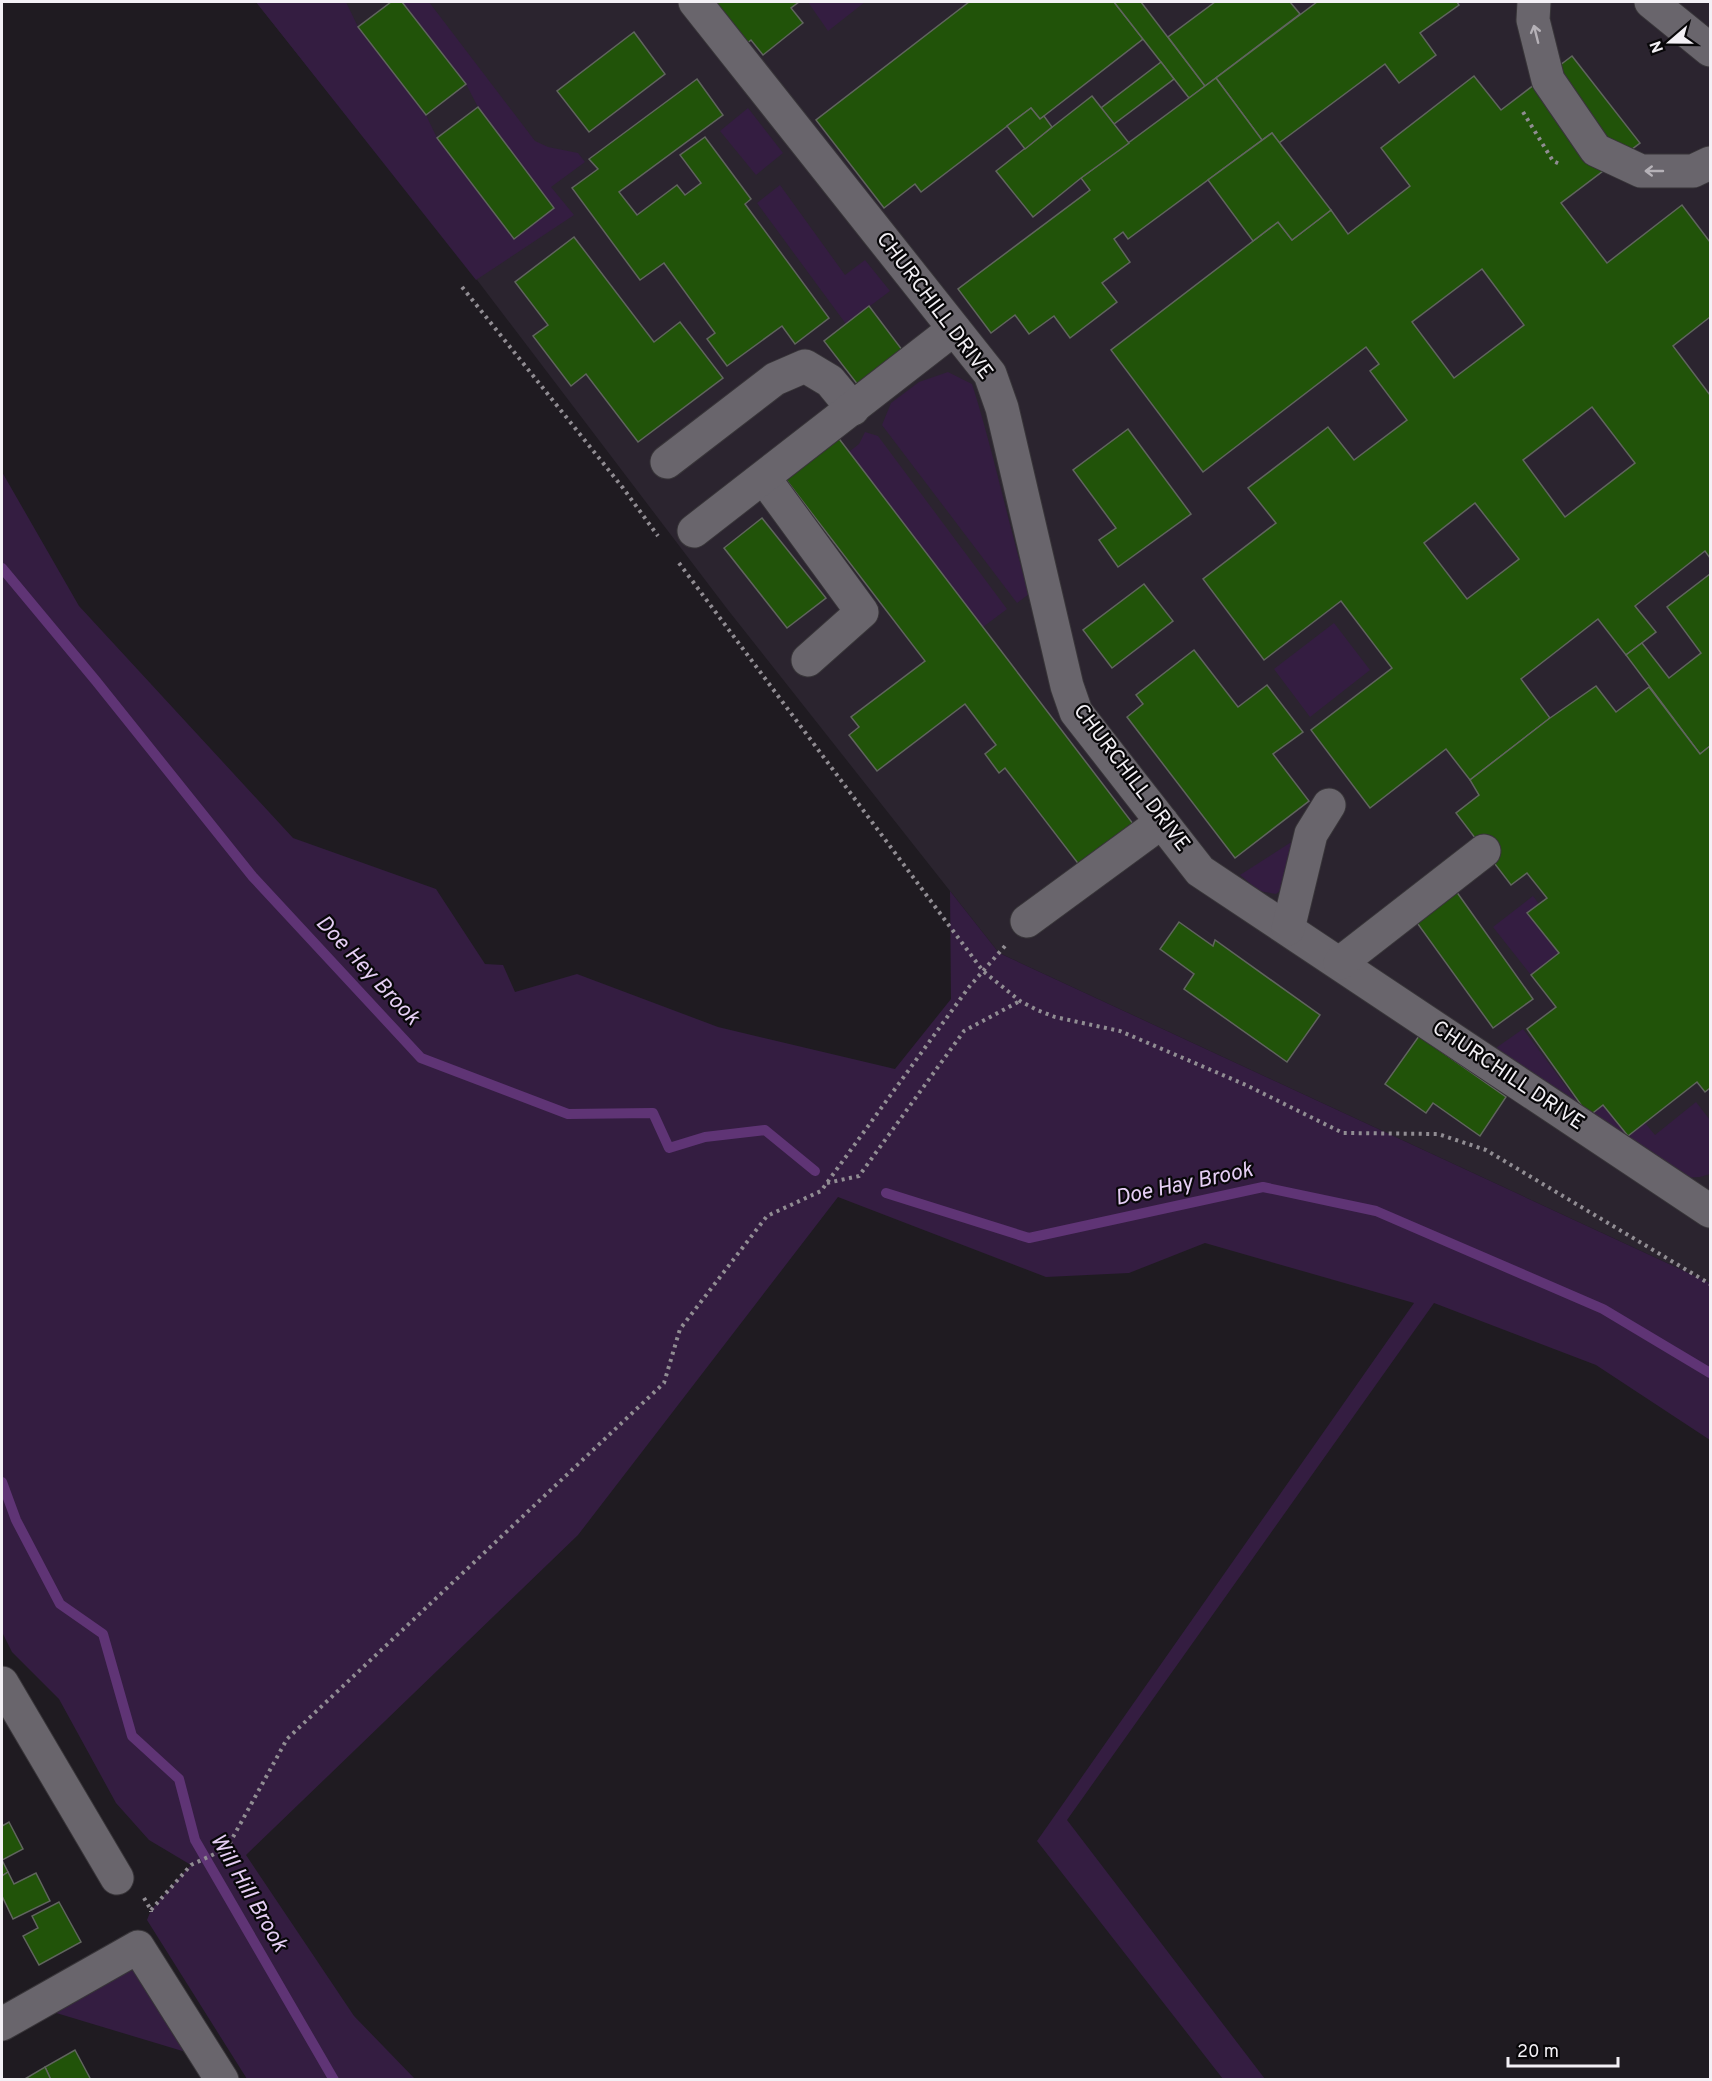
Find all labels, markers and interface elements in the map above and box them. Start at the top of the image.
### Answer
north arrow [1640,12,1700,72]
one-way arrow [1530,25,1542,44]
text: N [1646,38,1669,55]
one-way arrow [1644,165,1664,177]
street label: CHURCHILL DRIVE [870,227,998,385]
street label: CHURCHILL DRIVE [1067,699,1195,857]
water label: Doe Hey Brook [309,910,425,1032]
street label: CHURCHILL DRIVE [1427,1015,1589,1137]
water label: Doe Hay Brook [1113,1157,1256,1213]
water label: Will Hill Brook [203,1829,293,1958]
scale bar [1508,2030,1618,2068]
text: 20 m [1517,2041,1559,2064]

